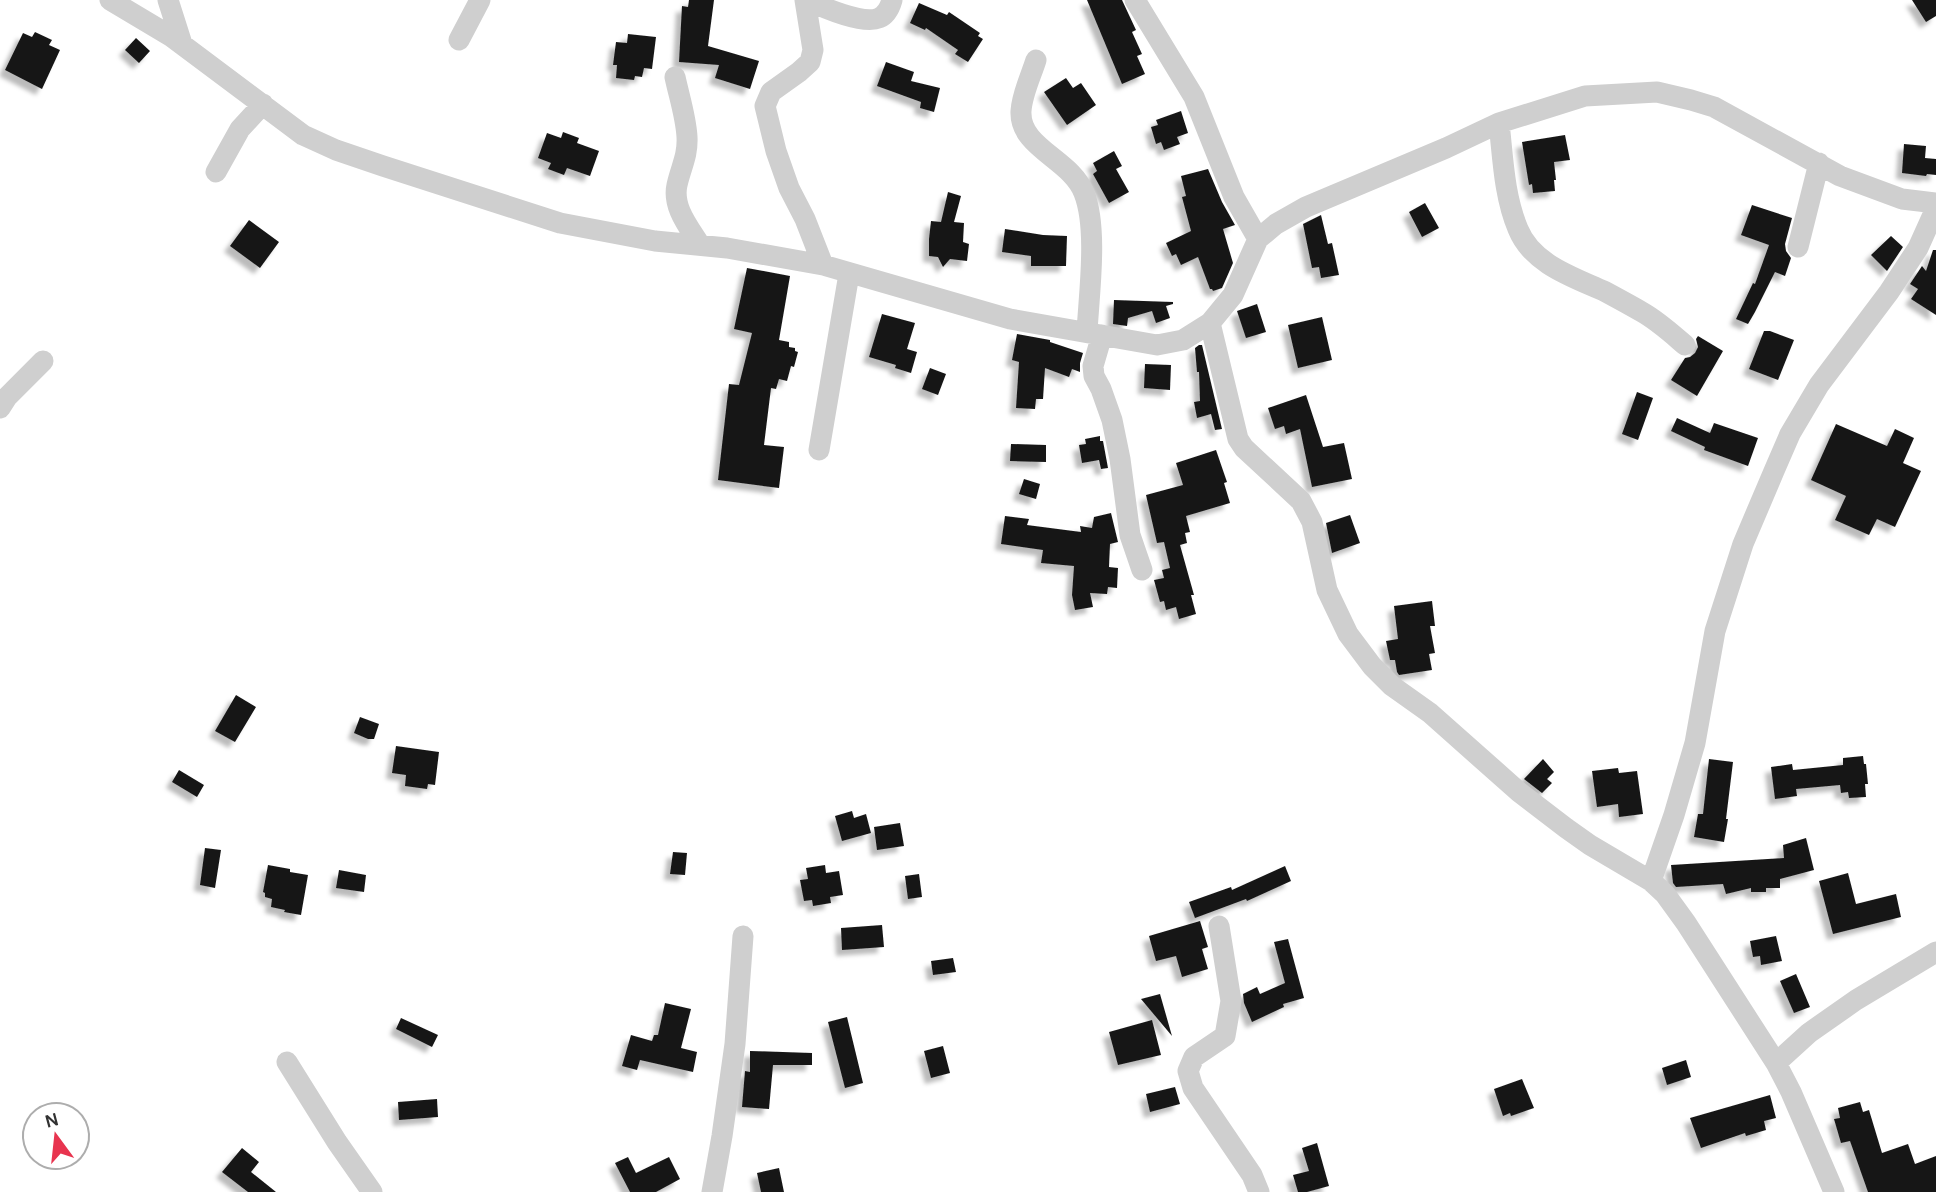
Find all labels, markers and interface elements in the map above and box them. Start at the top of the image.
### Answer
north arrow [21,1101,91,1171]
text: N [42,1108,61,1133]

